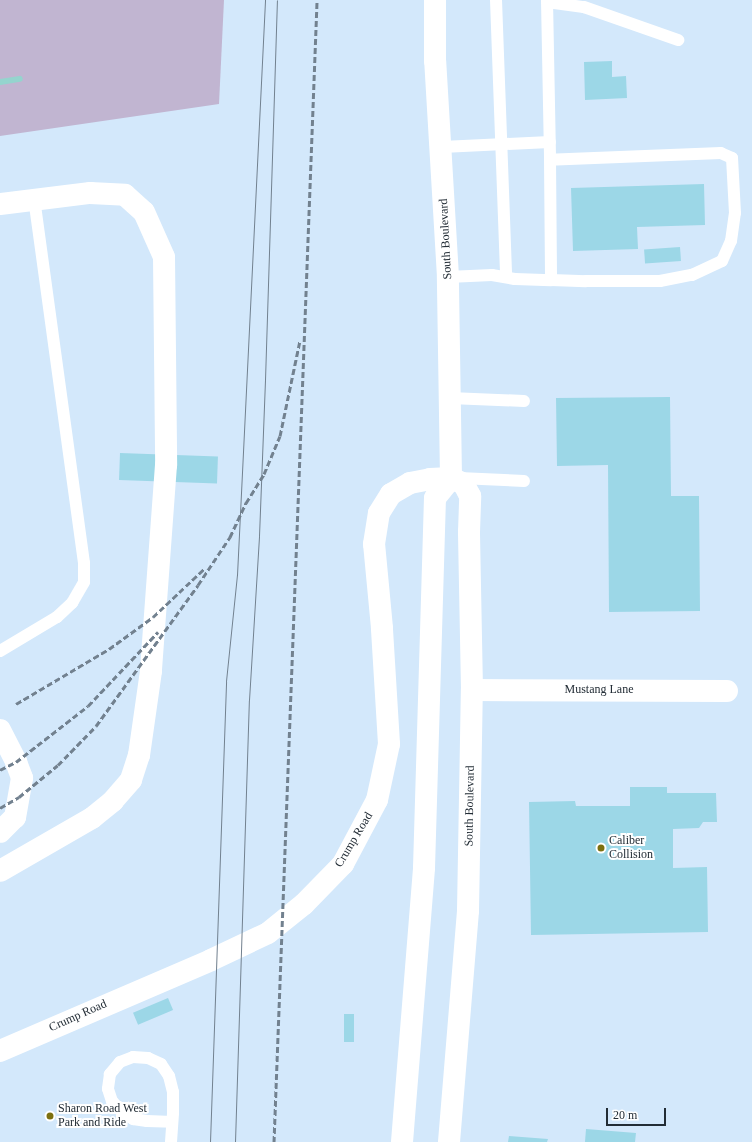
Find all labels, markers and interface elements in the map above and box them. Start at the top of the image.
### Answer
street label: South Boulevard [437,198,455,280]
street label: Mustang Lane [565,683,633,697]
street label: South Boulevard [462,765,478,847]
street label: Crump Road [332,810,376,870]
place label: Caliber Collision [609,834,653,862]
marker: Caliber Collision [596,843,606,853]
street label: Crump Road [47,997,109,1035]
scale bar [608,1100,668,1126]
place label: Sharon Road West Park and Ride [58,1102,147,1130]
text: 20 m [613,1108,637,1122]
marker: Sharon Road West Park and Ride [45,1111,55,1121]

